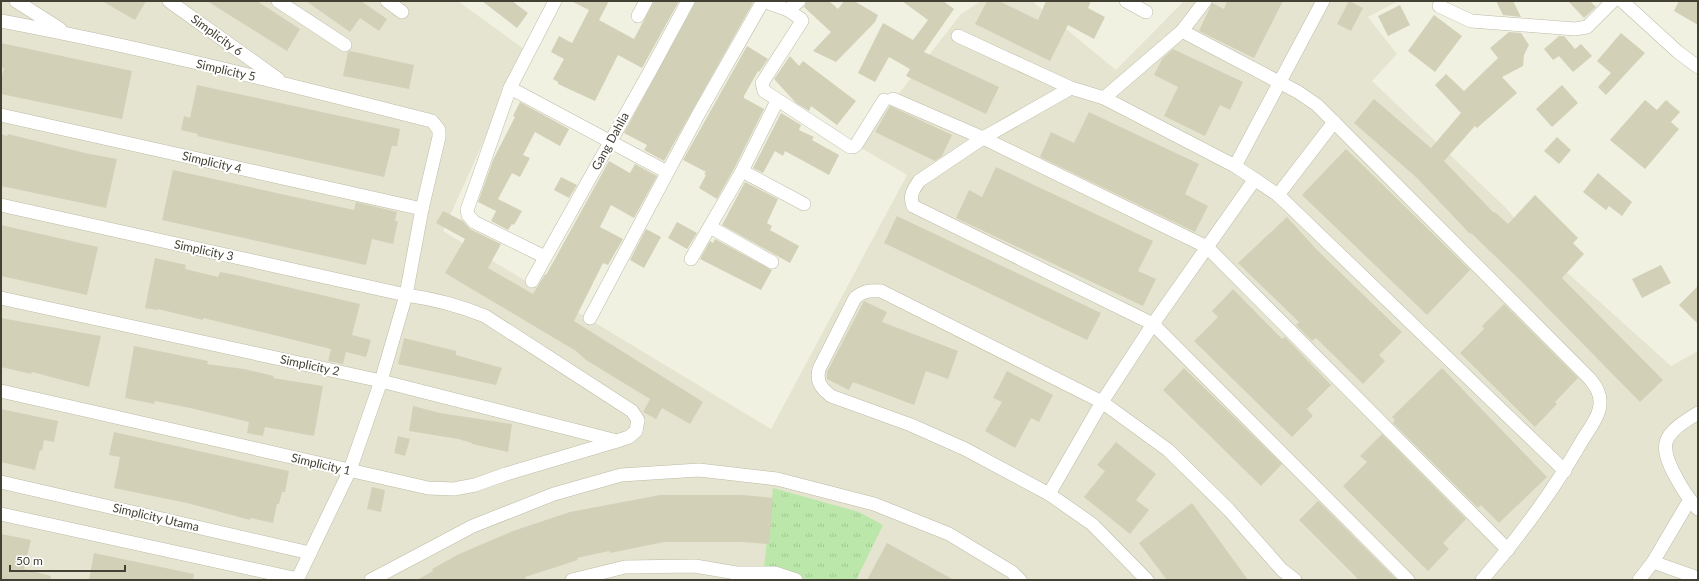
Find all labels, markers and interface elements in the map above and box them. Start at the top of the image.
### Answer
street label: Simplicity 6 [188,11,246,59]
street label: Simplicity 5 [195,56,257,84]
street label: Gang Dahlia [588,109,632,173]
street label: Simplicity 4 [181,148,243,176]
street label: Simplicity 3 [173,236,235,264]
street label: Simplicity 2 [279,351,341,379]
street label: Simplicity 1 [290,450,352,478]
street label: Simplicity Utama [111,500,201,534]
scale bar [10,547,125,573]
text: 50 m [16,553,43,568]

